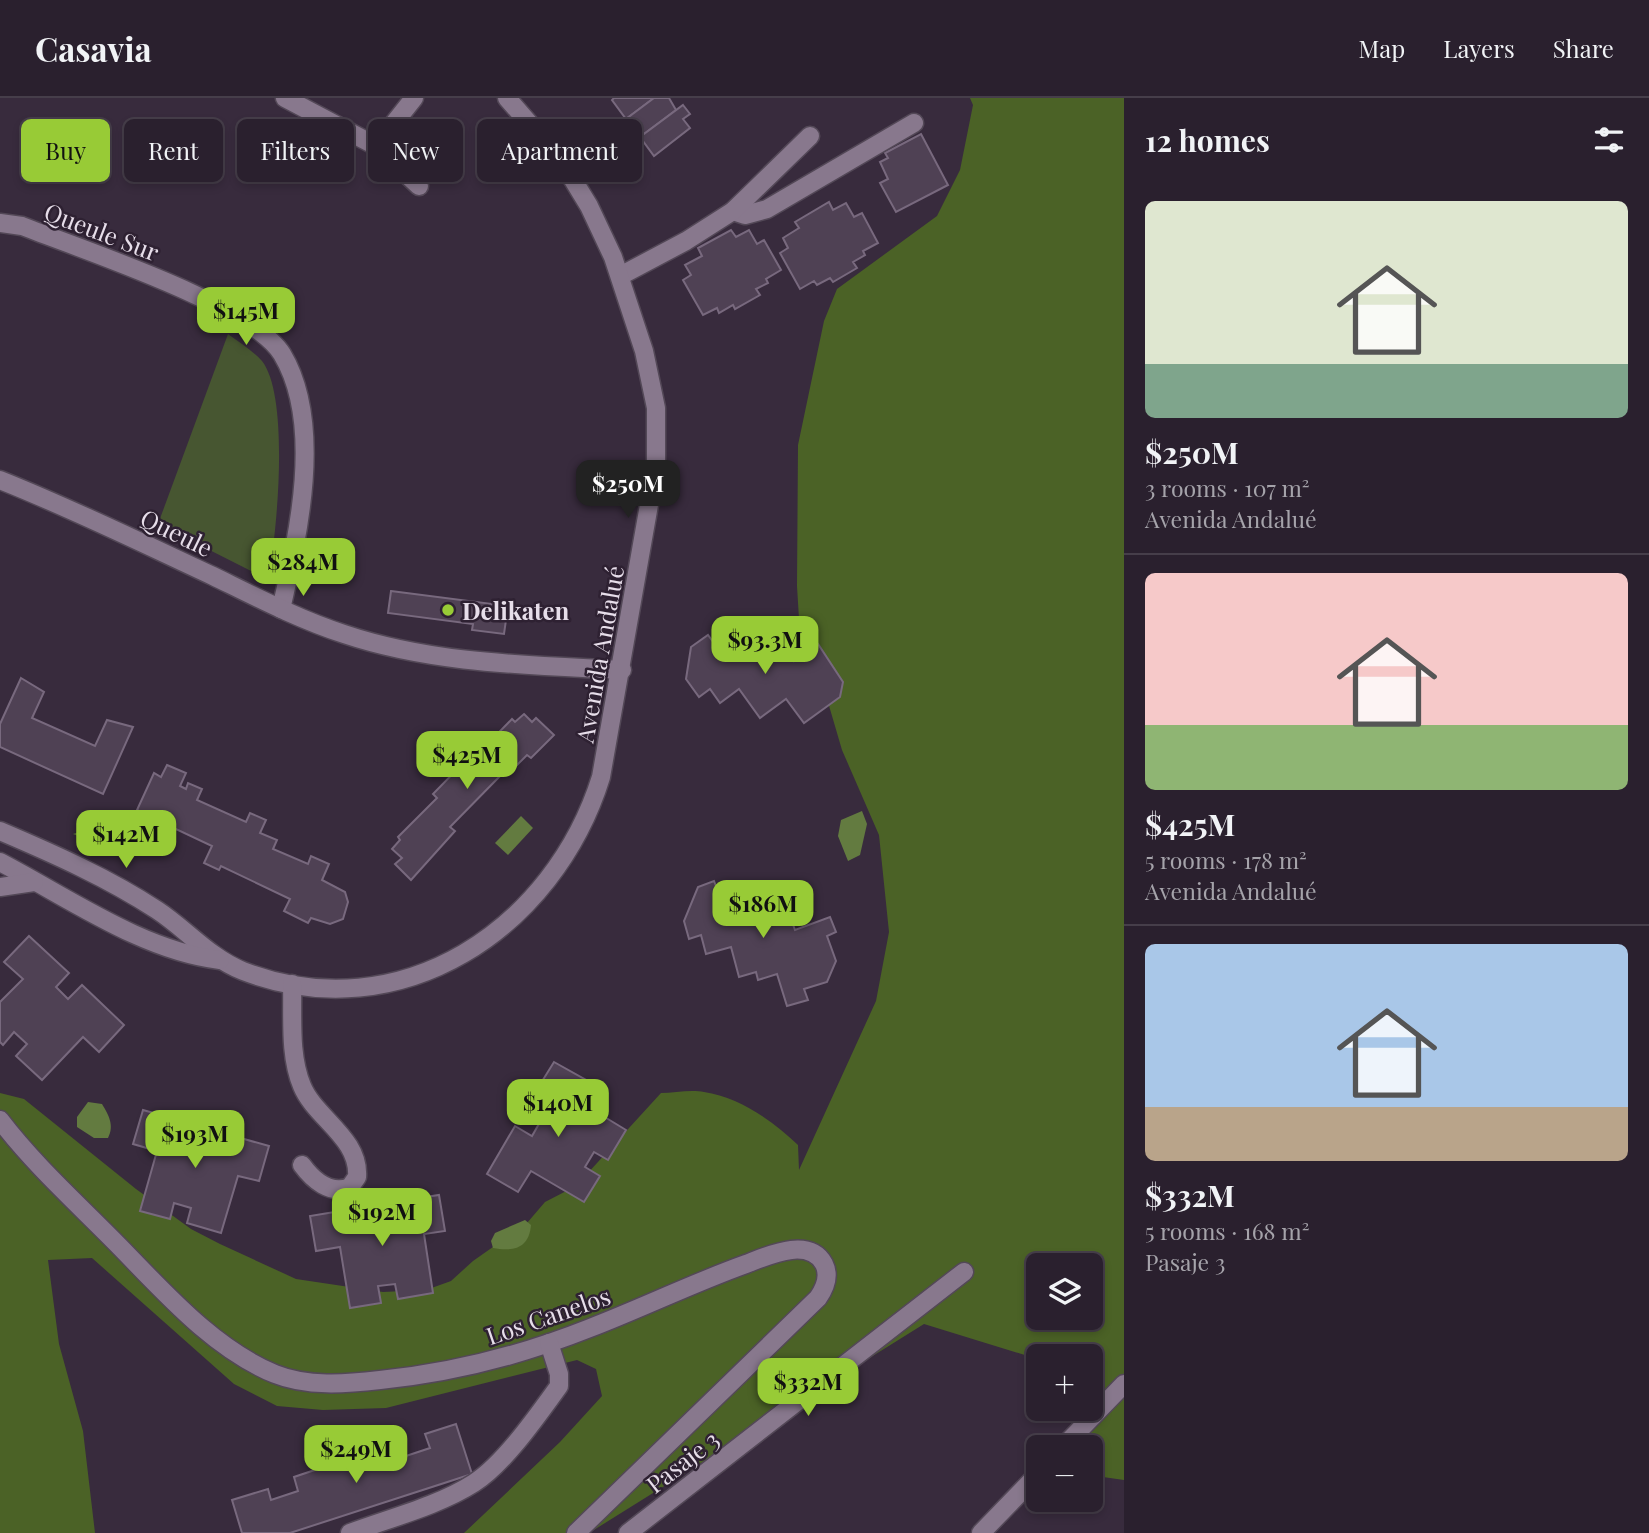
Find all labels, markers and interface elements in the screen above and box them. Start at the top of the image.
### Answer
text: Casavia [35,26,152,70]
text: Map [1359,32,1405,64]
text: Layers [1443,32,1515,64]
text: Share [1553,32,1614,64]
chip: Buy [21,119,110,182]
chip: Rent [124,119,223,182]
chip: Filters [237,119,354,182]
chip: New [368,119,463,182]
chip: Apartment [477,119,642,182]
text: 12 homes [1145,120,1270,160]
icon: filters [1590,121,1628,159]
street label: Queule Sur [40,195,164,268]
icon: home [1324,247,1450,373]
pin: $145M [197,288,295,347]
text: $145M [213,294,279,325]
text: $250M [1145,432,1239,472]
pin: $250M [579,460,677,520]
text: $250M [592,467,664,498]
text: 3 rooms · 107 m² [1145,472,1310,503]
street label: Queule [136,501,218,563]
text: Avenida Andalué [1145,503,1317,534]
pin: $284M [254,538,352,598]
text: $284M [267,545,339,576]
street label: Avenida Andalué [568,563,630,746]
place label: Delikaten [462,594,569,626]
marker: Delikaten [440,602,456,618]
pin: $93.3M [708,616,822,676]
icon: home [1324,619,1450,745]
text: $93.3M [727,623,803,654]
pin: $425M [418,732,516,791]
text: $425M [432,738,502,769]
text: $425M [1145,804,1235,844]
pin: $142M [77,810,175,870]
text: $142M [92,817,160,848]
text: 5 rooms · 178 m² [1145,844,1307,875]
text: Avenida Andalué [1145,875,1317,906]
pin: $186M [714,880,812,940]
text: $186M [728,887,798,918]
icon: home [1324,990,1450,1116]
pin: $140M [509,1080,607,1139]
text: $140M [523,1086,593,1117]
pin: $193M [146,1110,244,1170]
text: $193M [161,1117,229,1148]
text: $332M [1145,1175,1235,1215]
pin: $192M [333,1188,431,1248]
text: $192M [348,1195,416,1226]
text: 5 rooms · 168 m² [1145,1215,1309,1246]
text: Pasaje 3 [1145,1246,1225,1277]
map controls [1026,1253,1103,1512]
button: layers [1026,1253,1103,1330]
street label: Los Canelos [482,1279,614,1351]
button: + [1026,1344,1103,1421]
pin: $332M [759,1358,857,1418]
text: $332M [774,1365,842,1396]
street label: Pasaje 3 [639,1423,725,1499]
pin: $249M [307,1426,405,1485]
text: $249M [320,1432,392,1463]
button: − [1026,1435,1103,1512]

